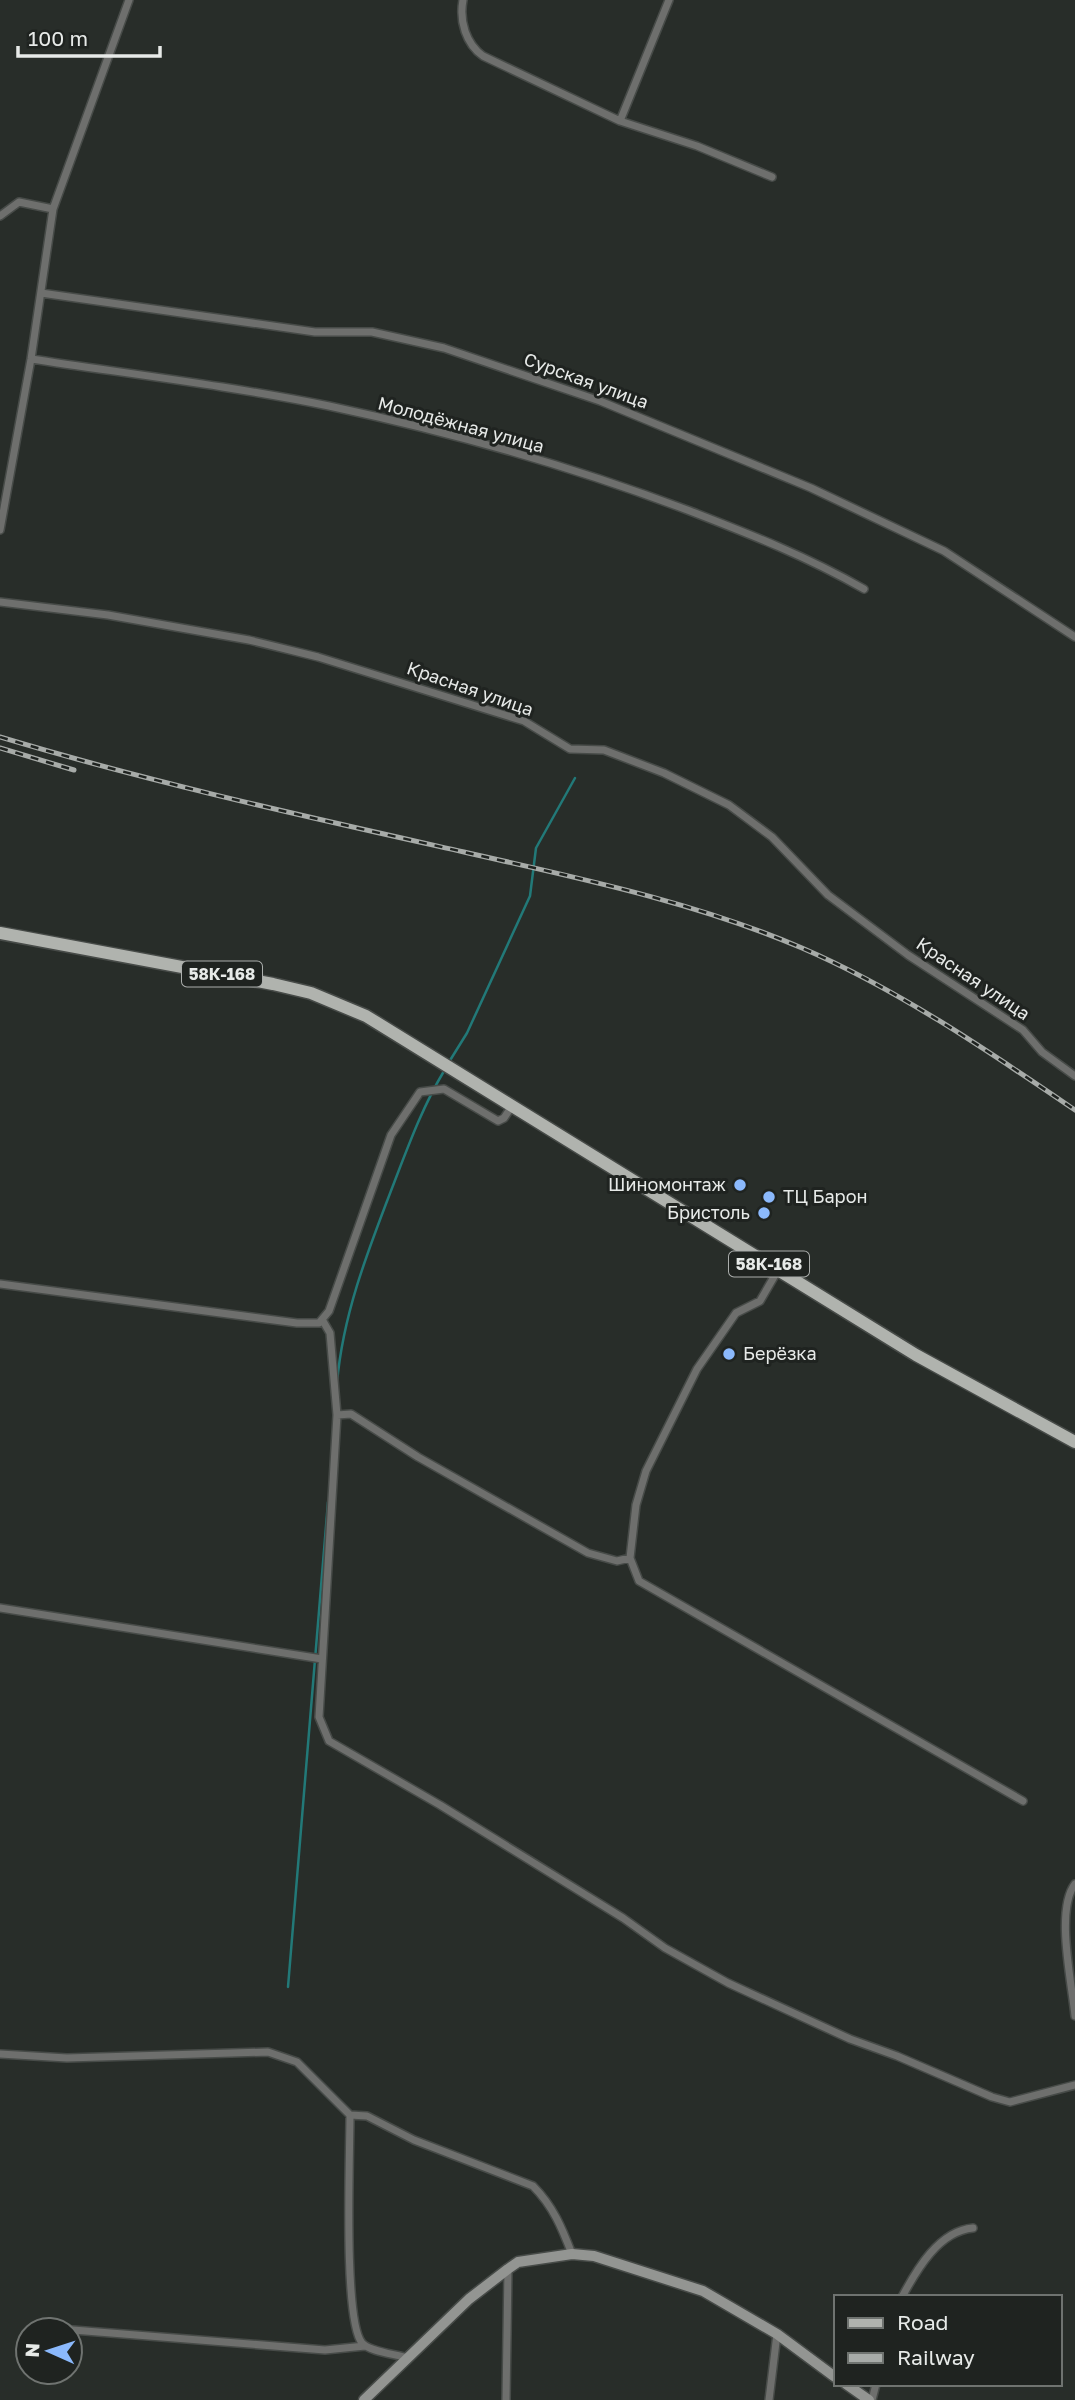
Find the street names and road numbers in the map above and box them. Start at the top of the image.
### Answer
street label: Сурская улица [521,347,652,413]
street label: Молодёжная улица [376,391,547,457]
street label: Красная улица [404,656,536,720]
street label: Красная улица [913,932,1035,1024]
road number: 58К-168 [182,962,262,986]
road number: 58К-168 [729,1252,809,1276]

